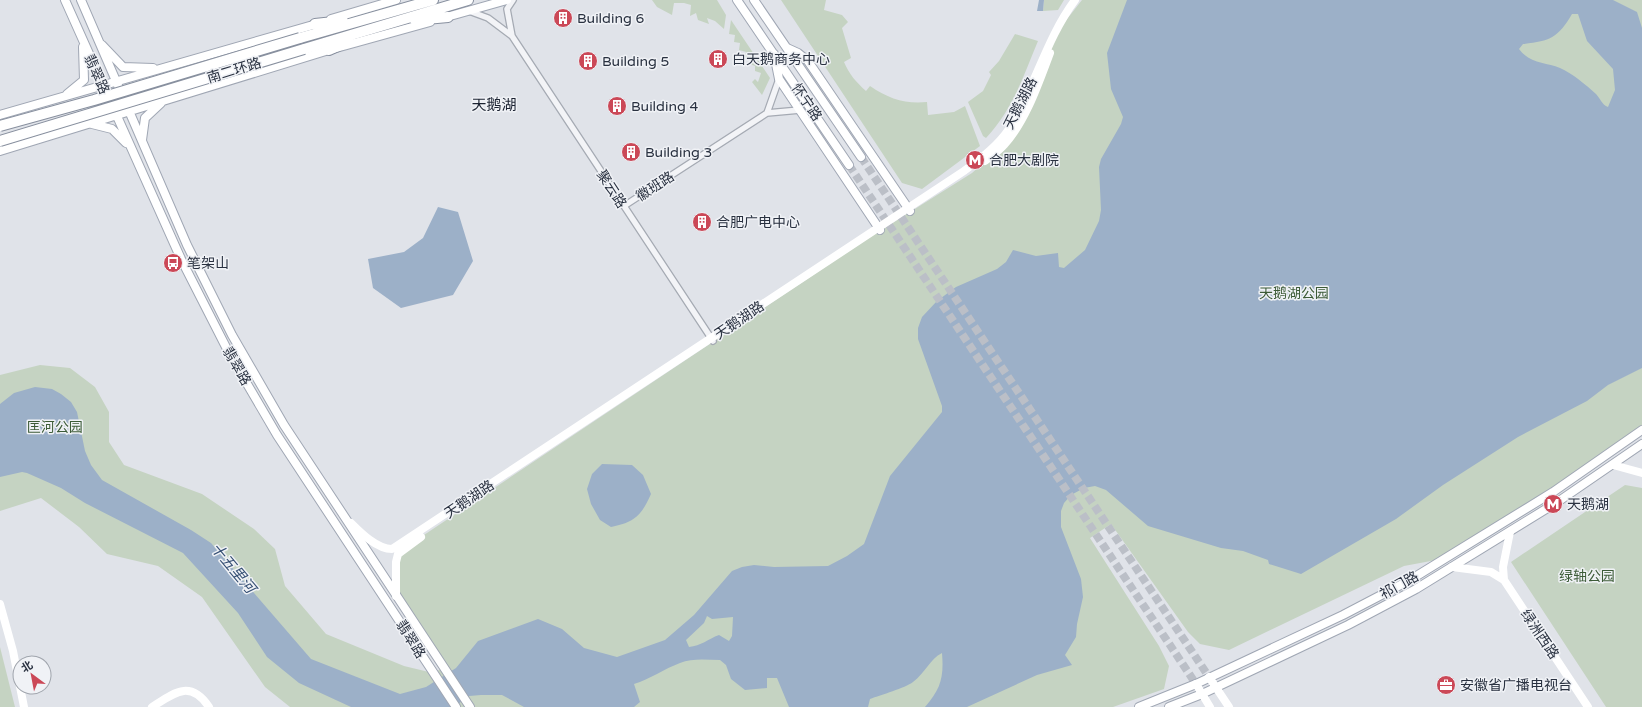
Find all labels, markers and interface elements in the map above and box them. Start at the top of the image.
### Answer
building icon: Building 6 [552,7,574,29]
place label: Building 6 [577,10,644,27]
building icon: 白天鹅商务中心 [707,48,729,70]
building icon: Building 5 [577,50,599,72]
place label: 白天鹅商务中心 [732,51,830,68]
street label: 翡翠路 [80,52,113,97]
place label: Building 5 [602,53,669,70]
street label: 南二环路 [205,54,263,87]
street label: 天鹅湖路 [1000,74,1041,132]
street label: 怀宁路 [788,80,825,124]
building icon: Building 4 [606,95,628,117]
district label: 天鹅湖 [471,96,517,114]
place label: Building 4 [631,98,698,115]
building icon: Building 3 [620,141,642,163]
place label: Building 3 [645,144,712,161]
metro station icon: 合肥大剧院 [964,149,986,171]
place label: 合肥大剧院 [989,152,1059,169]
street label: 聚云路 [593,167,630,212]
street label: 徽班路 [633,168,678,205]
building icon: 合肥广电中心 [691,211,713,233]
place label: 合肥广电中心 [716,214,800,231]
bus stop icon: 笔架山 [162,252,184,274]
place label: 笔架山 [187,255,229,272]
park label: 天鹅湖公园 [1259,285,1329,302]
street label: 天鹅湖路 [711,298,767,343]
street label: 翡翠路 [219,344,254,389]
park label: 匡河公园 [27,419,83,436]
street label: 天鹅湖路 [441,477,497,522]
metro station icon: 天鹅湖 [1542,493,1564,515]
place label: 天鹅湖 [1567,496,1609,513]
water label: 十五里河 [207,539,261,599]
street label: 祁门路 [1377,568,1422,603]
park label: 绿轴公园 [1559,568,1615,585]
street label: 绿洲西路 [1517,606,1562,662]
street label: 翡翠路 [392,617,429,662]
north arrow [12,655,52,695]
text: 北 [19,659,35,675]
office icon: 安徽省广播电视台 [1435,674,1457,696]
place label: 安徽省广播电视台 [1460,677,1572,694]

